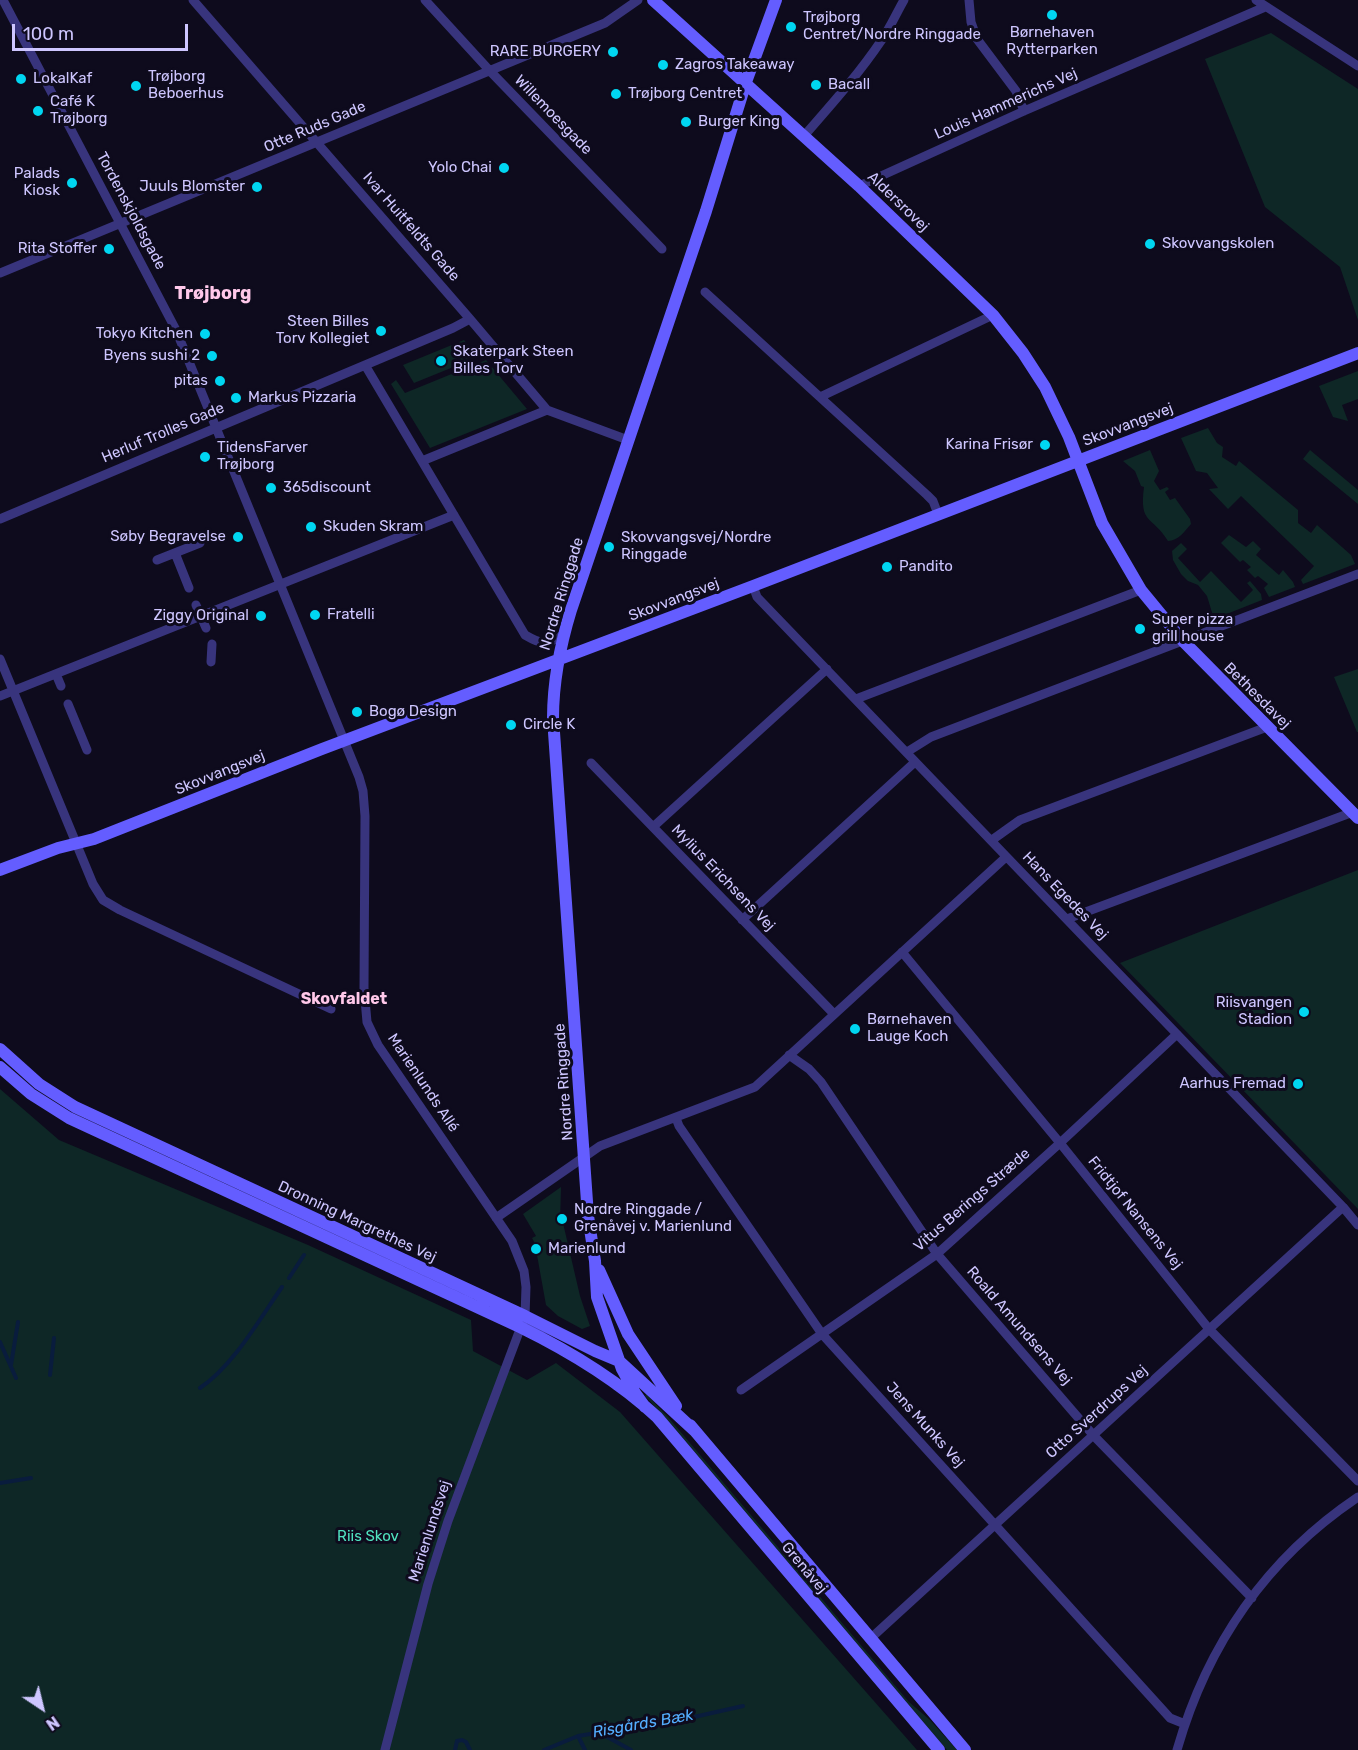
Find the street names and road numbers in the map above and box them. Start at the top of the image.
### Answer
street label: Louis Hammerichs Vej [932,64,1080,144]
street label: Willemoesgade [510,71,596,159]
street label: Otte Ruds Gade [261,97,369,157]
street label: Tordenskjoldsgade [92,149,170,273]
street label: Aldersrovej [864,168,932,236]
street label: Ivar Huitfeldts Gade [359,169,463,285]
street label: Herluf Trolles Gade [99,399,227,467]
street label: Skovvangsvej [1080,400,1176,450]
street label: Nordre Ringgade [536,535,588,653]
street label: Skovvangsvej [626,575,722,625]
street label: Bethesdavej [1220,659,1294,733]
street label: Skovvangsvej [172,747,268,799]
street label: Mylius Erichsens Vej [667,821,779,935]
street label: Hans Egedes Vej [1018,848,1112,944]
street label: Nordre Ringgade [551,1023,577,1141]
street label: Marienlunds Allé [383,1030,463,1136]
street label: Vitus Berings Stræde [910,1145,1034,1255]
street label: Fridtjof Nansens Vej [1084,1153,1186,1273]
street label: Dronning Margrethes Vej [275,1177,439,1267]
street label: Roald Amundsens Vej [963,1263,1075,1389]
street label: Otto Sverdrups Vej [1042,1362,1152,1462]
street label: Jens Munks Vej [882,1379,968,1471]
street label: Marienlundsvej [405,1478,455,1584]
street label: Grenåvej [777,1539,831,1597]

